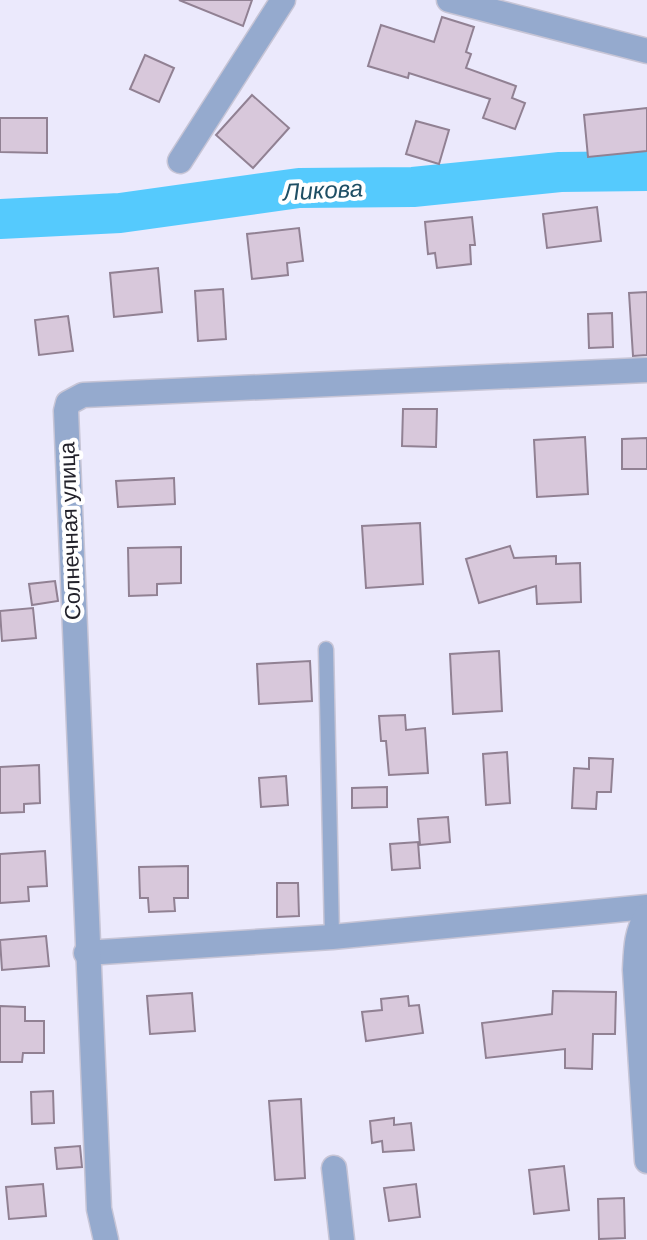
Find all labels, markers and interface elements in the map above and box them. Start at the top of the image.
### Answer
water label: Ликова [280,172,364,208]
street label: Солнечная улица [52,441,88,621]

